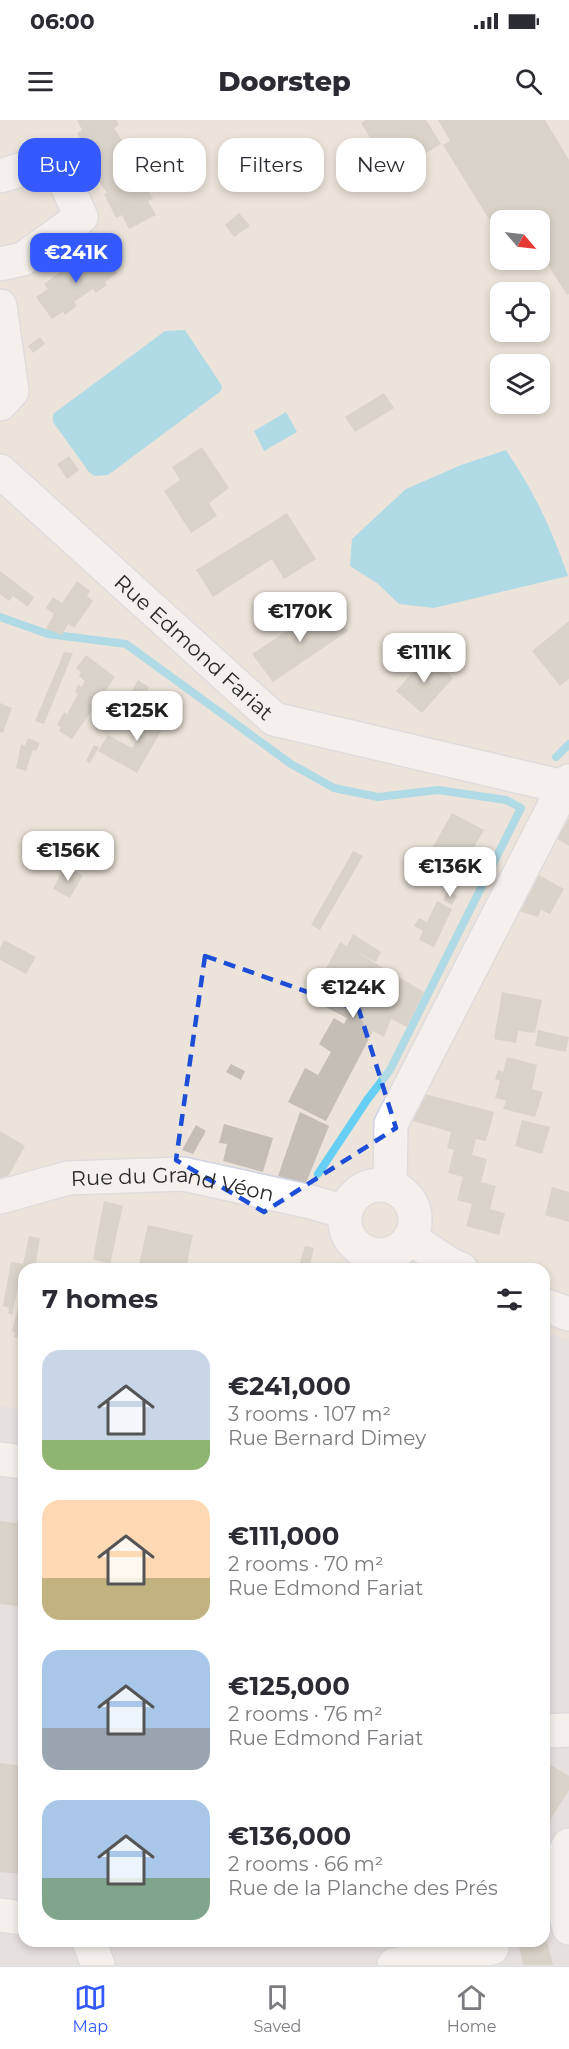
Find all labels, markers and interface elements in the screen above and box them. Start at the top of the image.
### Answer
text: 06:00 [30,8,95,35]
icon: menu [24,65,57,98]
text: Doorstep [218,65,351,98]
icon: search [512,65,545,98]
chip: Buy [18,138,101,192]
chip: Rent [113,138,206,192]
chip: Filters [218,138,324,192]
chip: New [336,138,426,192]
north arrow [490,210,550,270]
map controls [490,210,550,414]
pin: €241K [34,233,118,284]
text: €241K [44,240,108,264]
button: locate [490,282,550,342]
button: layers [490,354,550,414]
street label: Rue Edmond Fariat [110,569,279,725]
pin: €170K [258,592,342,643]
text: €170K [268,599,332,623]
pin: €111K [382,633,466,684]
text: €111K [397,640,451,664]
pin: €125K [95,691,179,742]
text: €125K [106,698,168,722]
pin: €156K [26,831,110,882]
text: €156K [36,838,100,862]
pin: €136K [408,847,492,898]
text: €136K [418,854,482,878]
pin: €124K [311,968,395,1019]
text: €124K [321,975,385,999]
street label: Rue du Grand Véon [70,1161,276,1206]
text: 7 homes [42,1283,158,1315]
icon: filters [493,1283,526,1316]
text: €241,000 [228,1370,351,1402]
icon: home [90,1374,162,1446]
text: 3 rooms · 107 m² [228,1402,391,1426]
text: Rue Bernard Dimey [228,1426,426,1450]
text: €111,000 [228,1520,339,1552]
icon: home [90,1524,162,1596]
text: 2 rooms · 70 m² [228,1552,384,1576]
text: Rue Edmond Fariat [228,1576,423,1600]
text: €125,000 [228,1670,350,1702]
icon: home [90,1674,162,1746]
text: 2 rooms · 76 m² [228,1702,383,1726]
text: Rue Edmond Fariat [228,1726,423,1750]
text: €136,000 [228,1820,351,1852]
icon: home [90,1824,162,1896]
text: 2 rooms · 66 m² [228,1852,383,1876]
text: Rue de la Planche des Prés [228,1876,498,1900]
tab: Map [73,1981,108,2036]
tab: Saved [253,1981,301,2036]
tab: Home [447,1981,496,2036]

